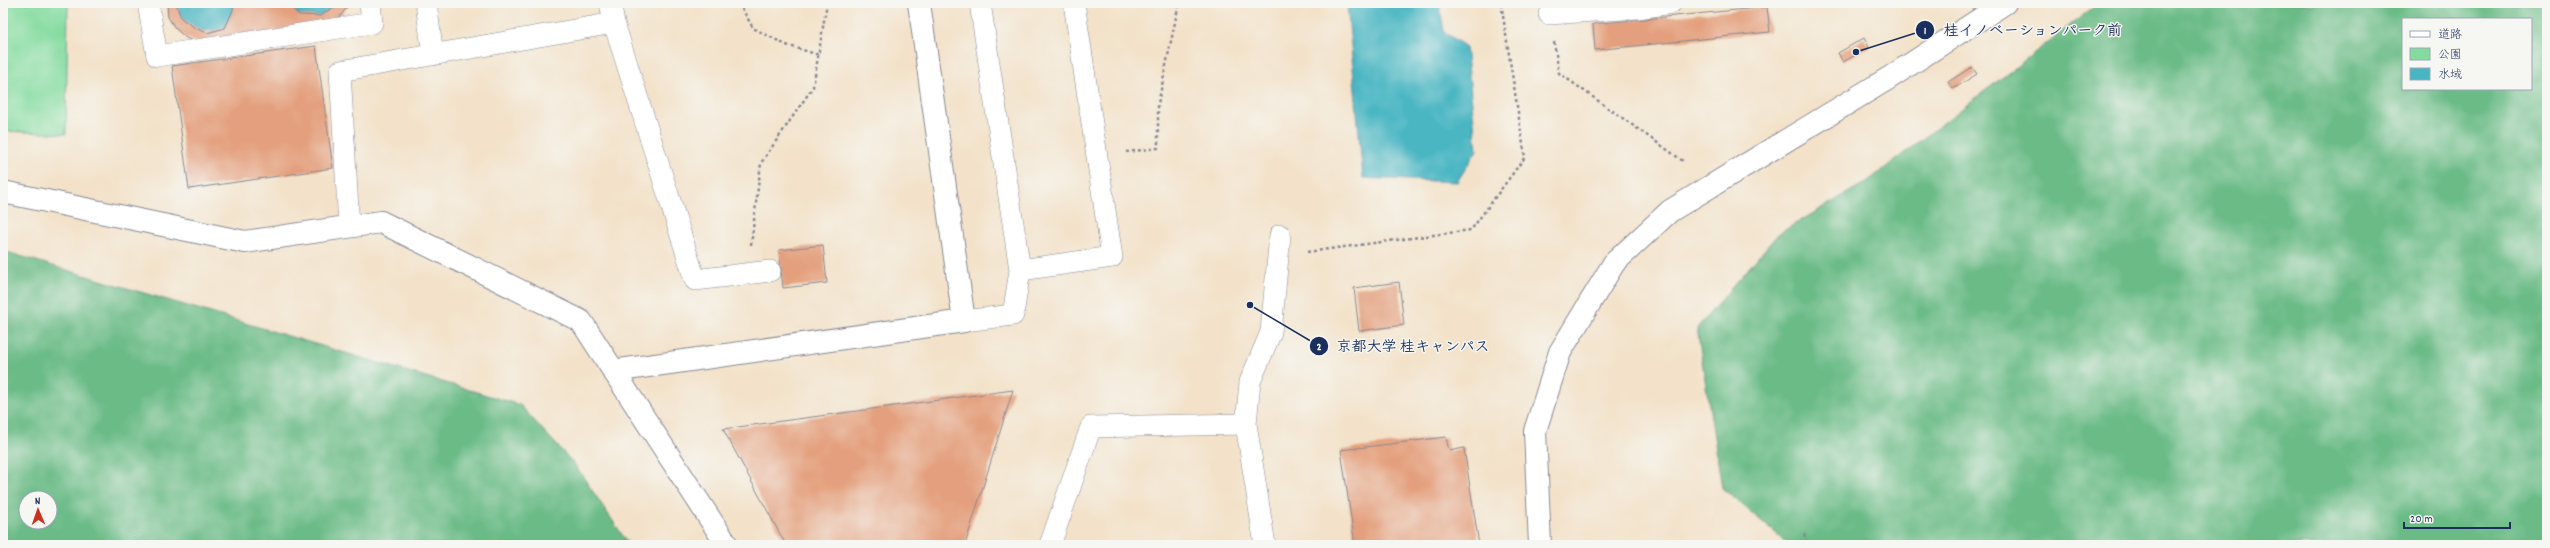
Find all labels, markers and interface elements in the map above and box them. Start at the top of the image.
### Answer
callout: 桂イノベーションパーク前 [1915,16,2131,43]
legend [2402,18,2532,90]
text: 桂イノベーションパーク前 [1944,21,2122,43]
text: 1 [1924,23,1927,40]
text: 道路 [2438,27,2462,44]
text: 公園 [2438,47,2462,64]
text: 水域 [2438,67,2462,84]
callout: 京都大学 桂キャンパス [1309,332,1498,359]
text: 京都大学 桂キャンパス [1337,337,1489,359]
text: 2 [1316,339,1322,356]
north arrow [18,490,58,530]
text: N [35,494,41,510]
scale bar [2404,504,2510,530]
text: 20 m [2410,511,2433,528]

